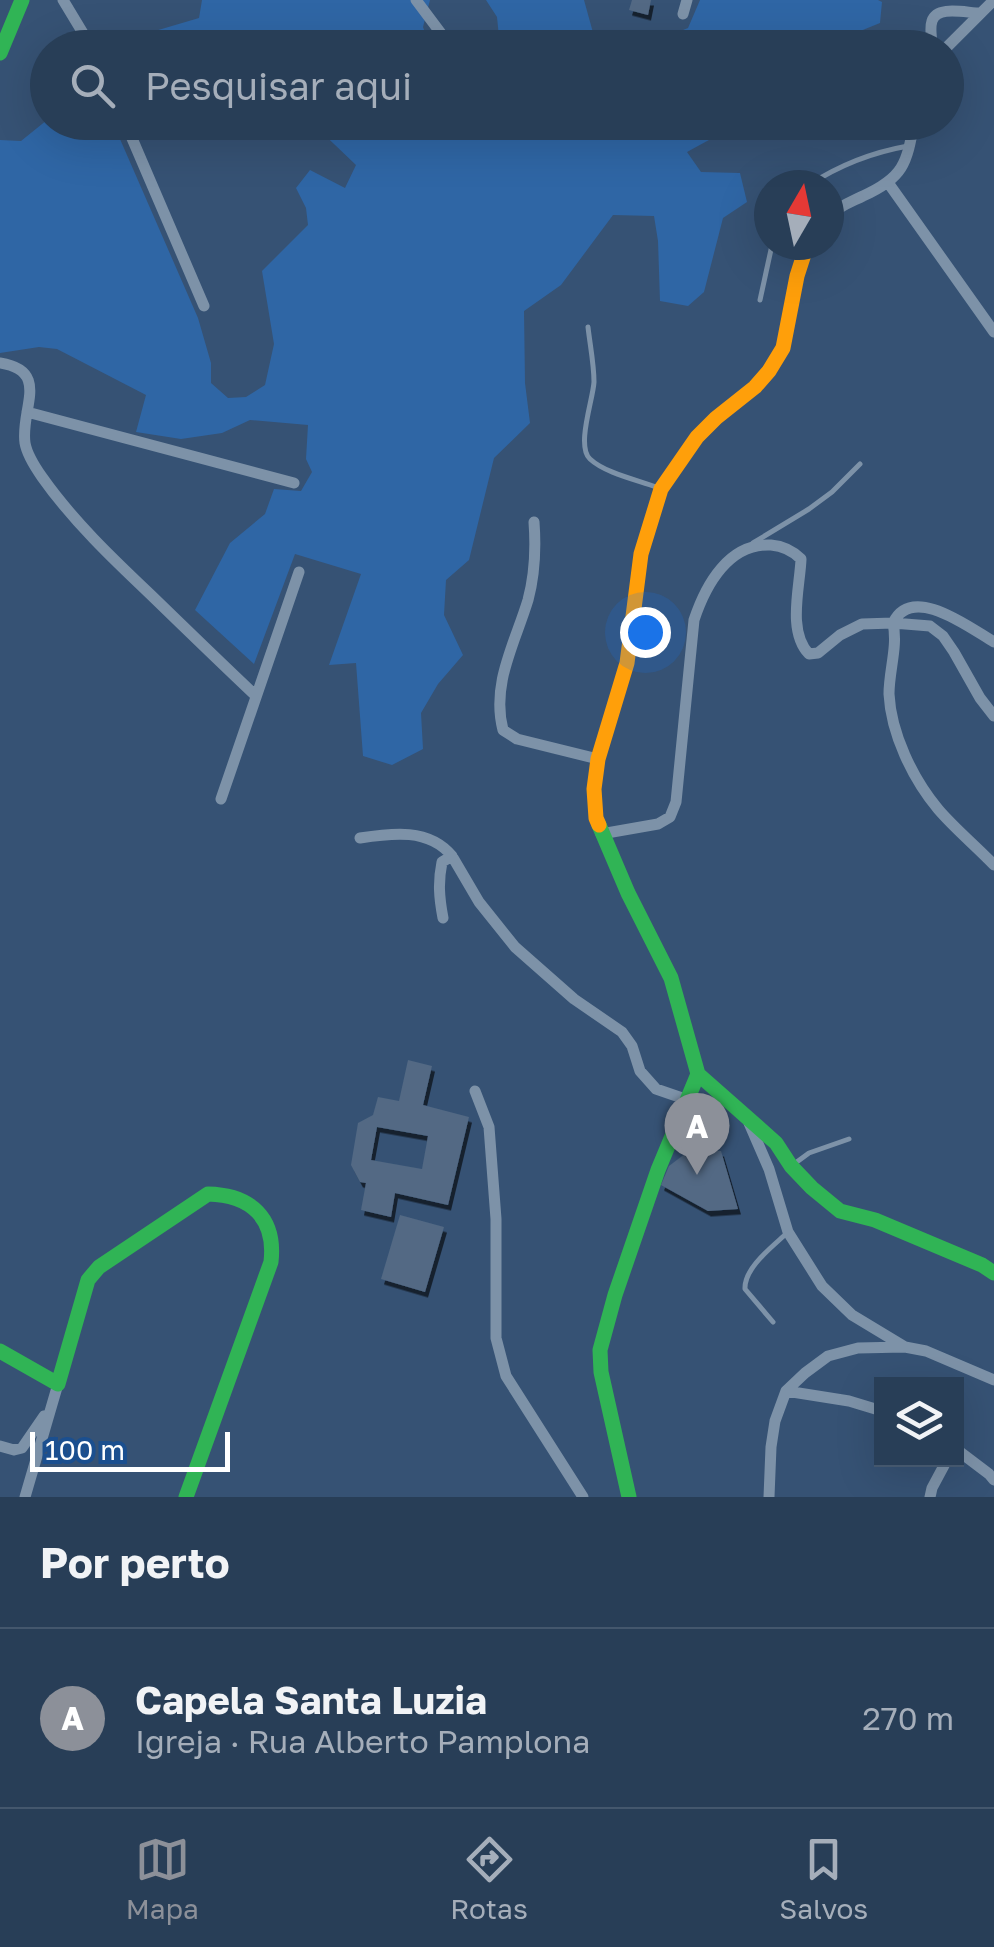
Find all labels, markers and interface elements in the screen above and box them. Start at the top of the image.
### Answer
search box [30,30,964,140]
icon: search [65,58,120,113]
text: Pesquisar aqui [145,63,412,108]
north arrow [754,170,844,260]
your location [620,607,671,658]
pin: A [664,1092,730,1175]
map controls [874,1377,964,1467]
button: layers [874,1377,964,1467]
scale bar [30,1427,230,1472]
text: 100 m [45,1433,125,1466]
text: Por perto [40,1537,230,1587]
text: Capela Santa Luzia [135,1677,487,1722]
text: A [61,1699,84,1737]
text: 270 m [862,1699,954,1737]
text: Igreja · Rua Alberto Pamplona [135,1722,590,1760]
tab: Mapa [126,1832,199,1925]
tab: Rotas [450,1832,528,1925]
tab: Salvos [779,1832,868,1925]

